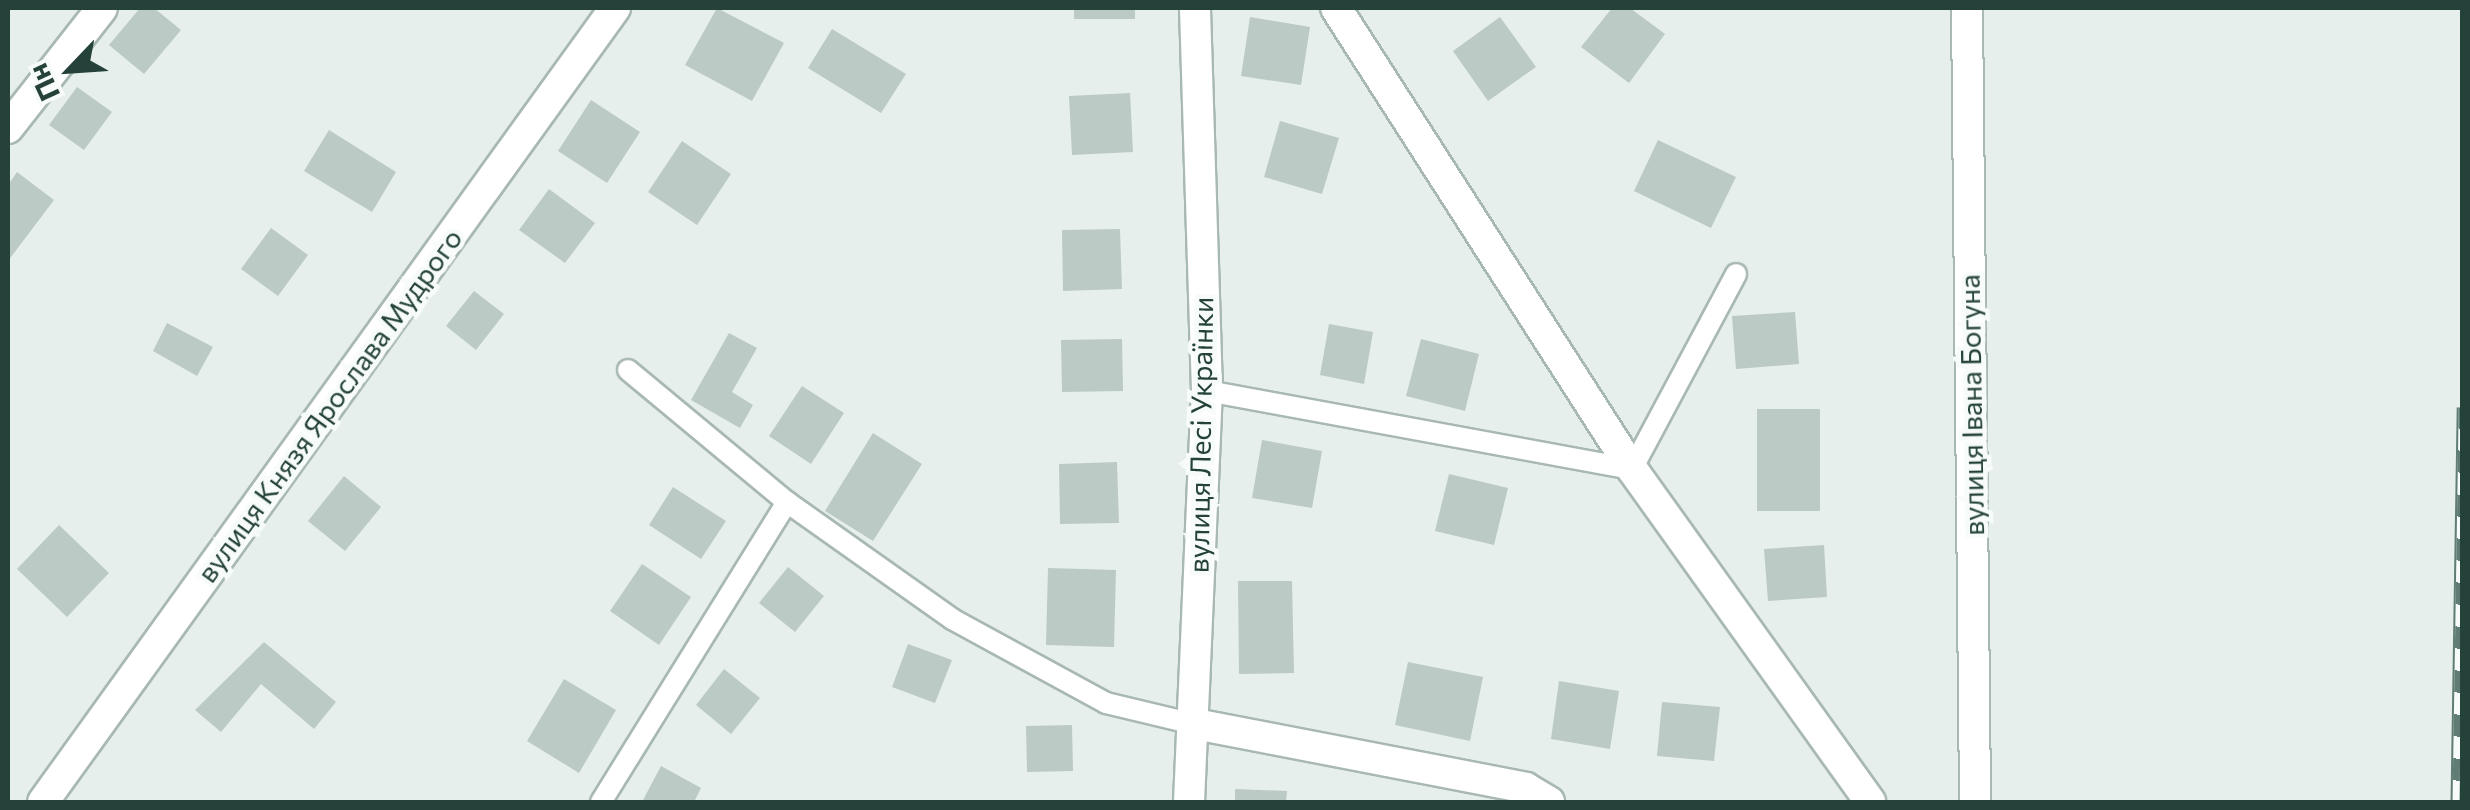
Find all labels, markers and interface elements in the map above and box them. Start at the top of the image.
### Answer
north arrow [20,20,120,120]
text: Пн [20,59,66,107]
street label: вулиця Князя Ярослава Мудрого [189,222,469,588]
street label: вулиця Івана Богуна [1952,274,1990,536]
street label: вулиця Лесі Українки [1181,297,1219,573]

